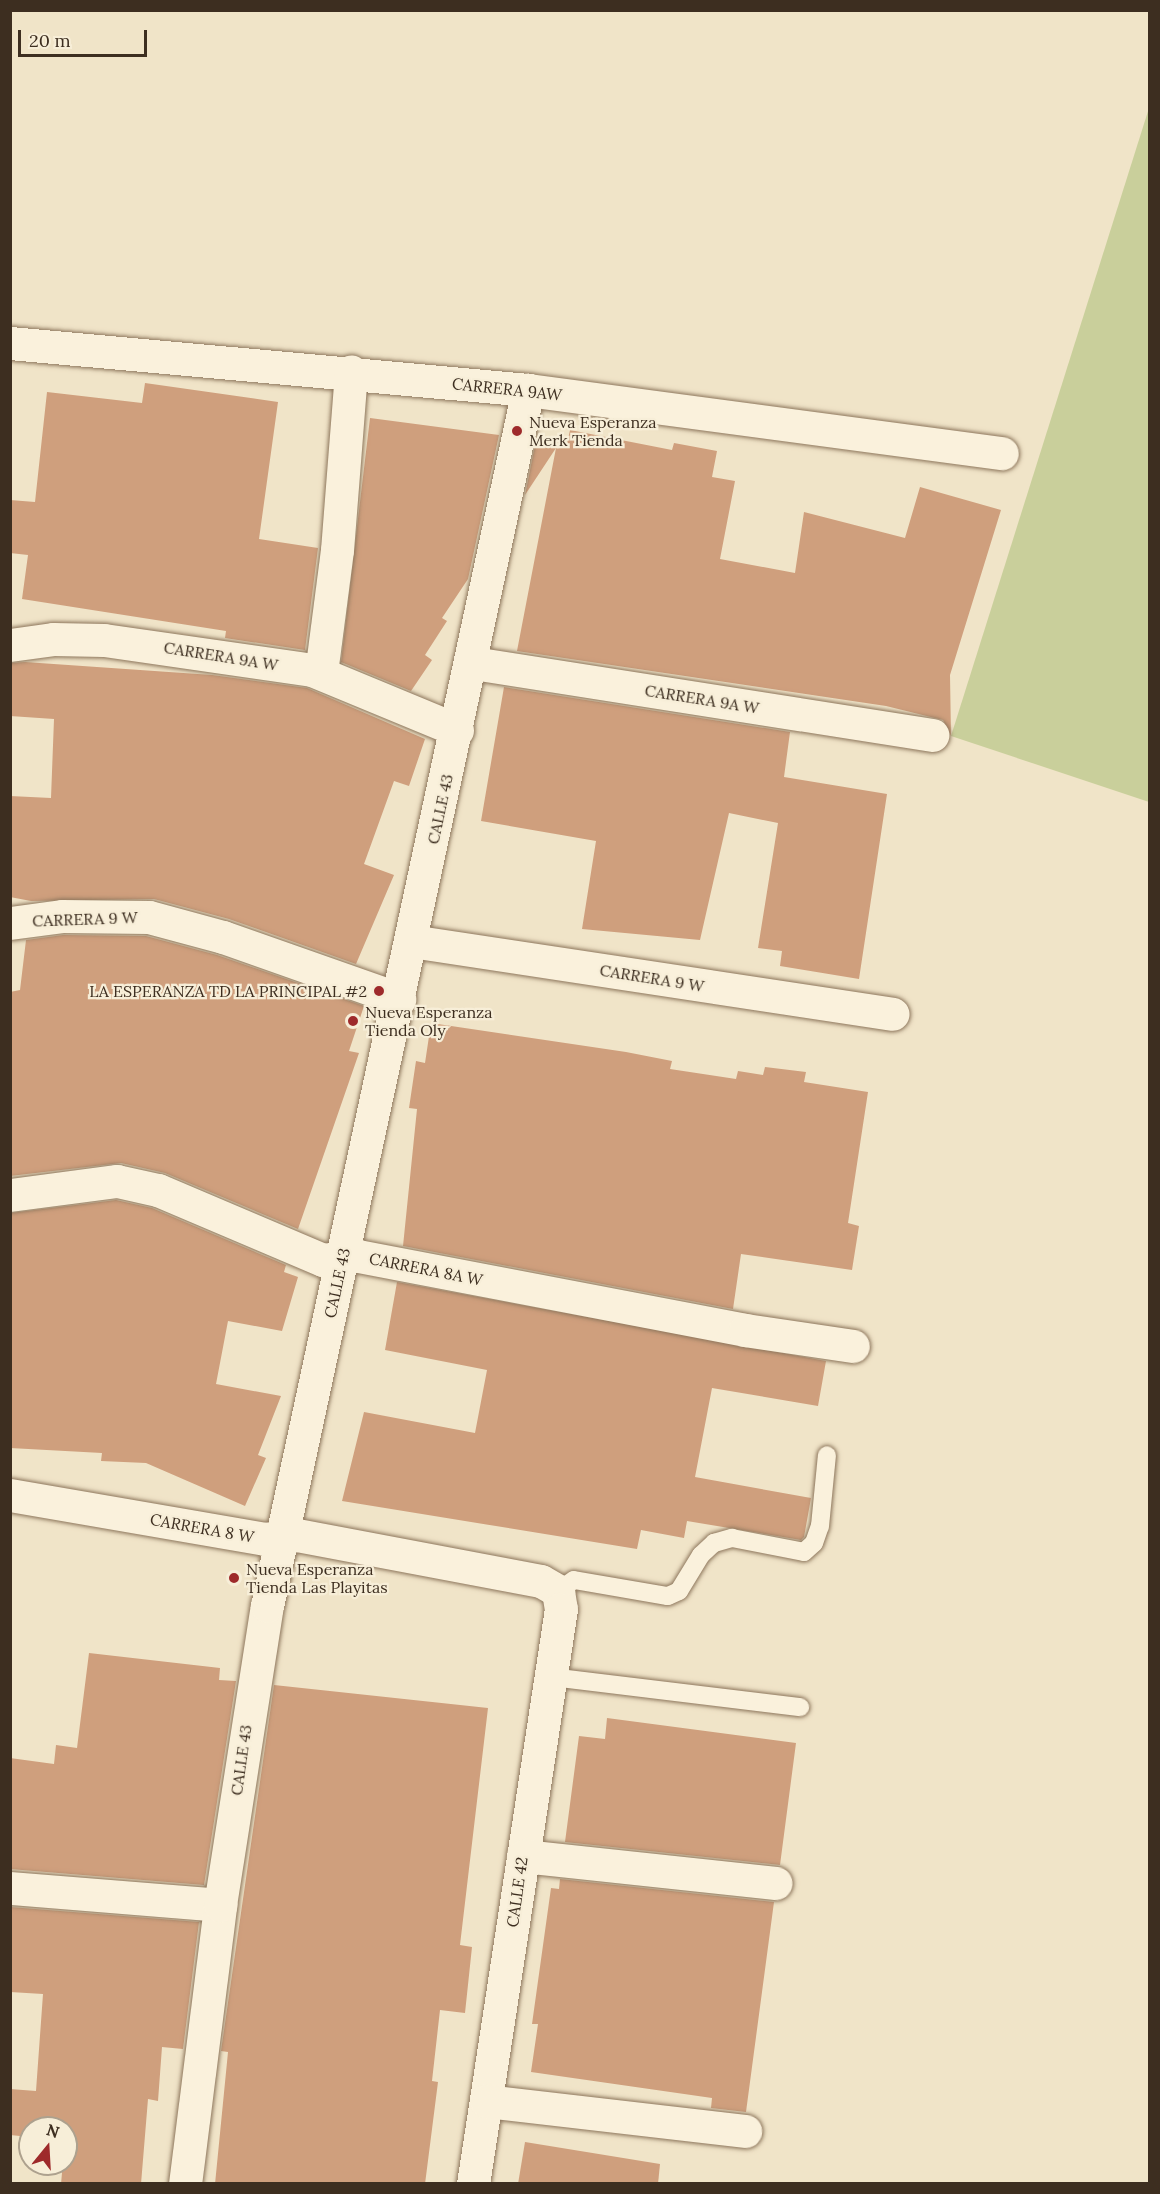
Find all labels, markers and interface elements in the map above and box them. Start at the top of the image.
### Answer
scale bar [21,18,150,56]
text: 20 m [29,29,71,52]
street label: CARRERA 9AW [451,374,563,404]
place label: Nueva Esperanza Merk Tienda [529,412,657,450]
marker: Nueva Esperanza Merk Tienda [510,424,524,438]
street label: CARRERA 9A W [162,637,280,675]
street label: CARRERA 9A W [643,680,761,718]
street label: CALLE 43 [423,772,457,846]
street label: CARRERA 9 W [32,908,138,930]
street label: CARRERA 9 W [598,960,706,996]
place label: LA ESPERANZA TD LA PRINCIPAL #2 [89,981,367,1001]
marker: LA ESPERANZA TD LA PRINCIPAL #2 [372,984,386,998]
place label: Nueva Esperanza Tienda Oly [365,1002,493,1040]
marker: Nueva Esperanza Tienda Oly [346,1014,360,1028]
street label: CALLE 43 [320,1246,354,1320]
street label: CARRERA 8A W [368,1249,484,1289]
street label: CARRERA 8 W [149,1509,255,1547]
place label: Nueva Esperanza Tienda Las Playitas [246,1559,388,1597]
marker: Nueva Esperanza Tienda Las Playitas [227,1571,241,1585]
street label: CALLE 43 [227,1723,255,1797]
street label: CALLE 42 [503,1856,531,1928]
north arrow [18,2116,78,2176]
text: N [44,2119,62,2142]

